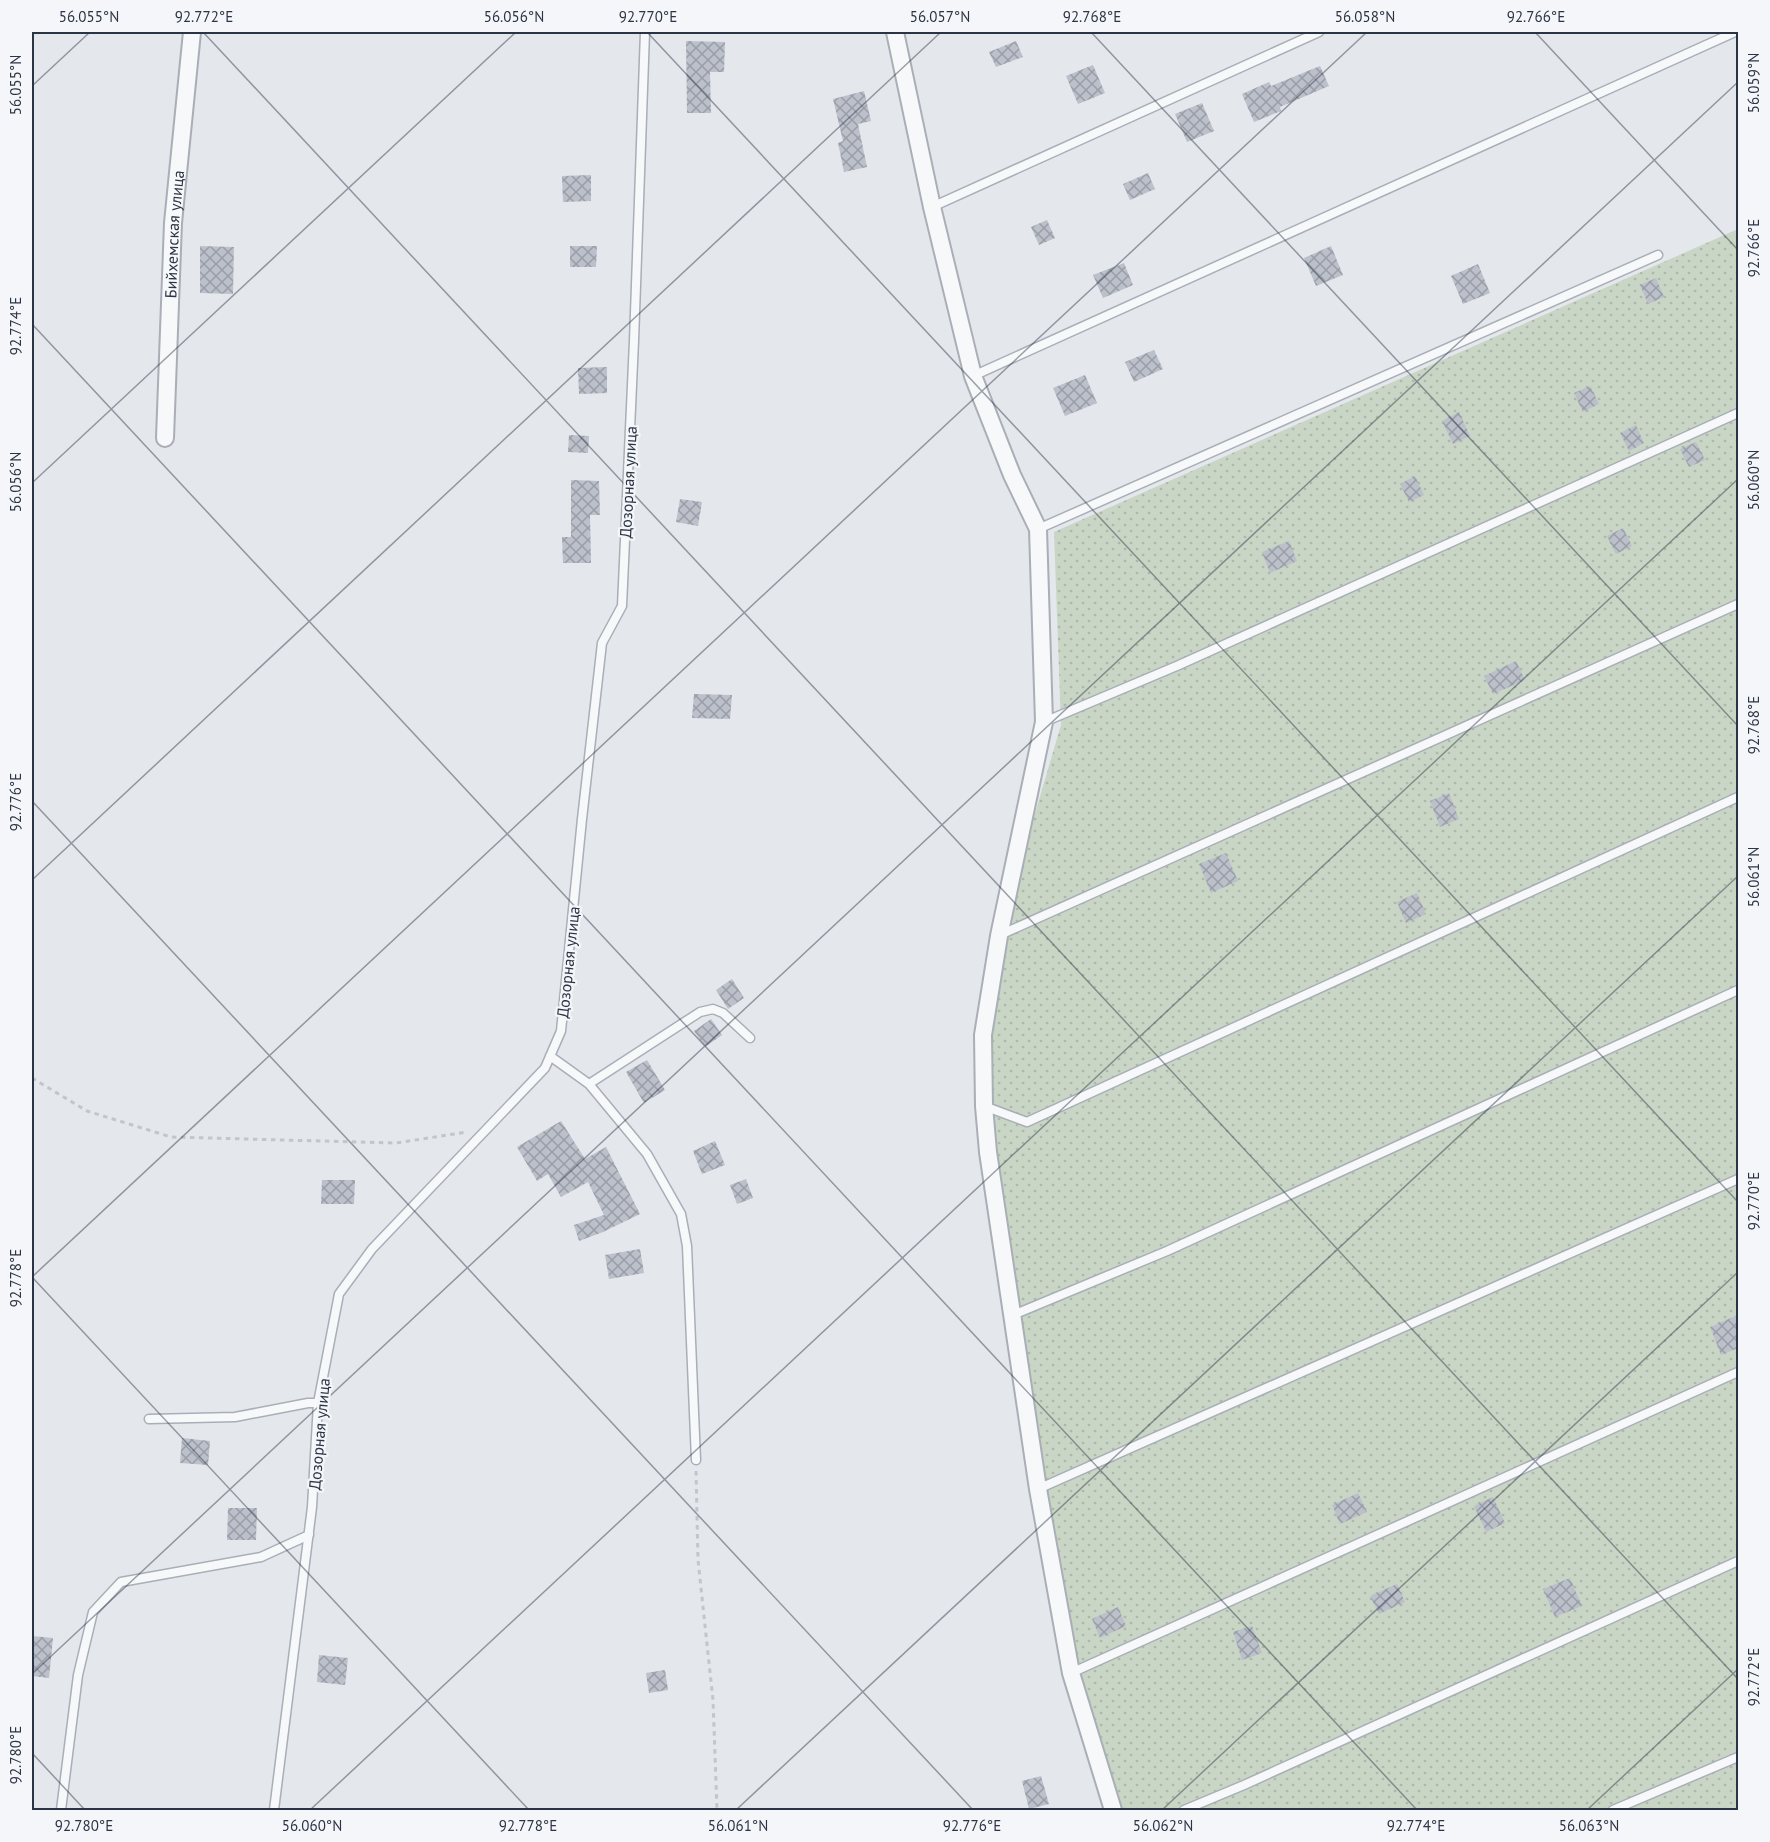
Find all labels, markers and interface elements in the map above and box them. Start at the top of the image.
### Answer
text: 56.055°N [59,7,119,26]
text: 92.772°E [175,7,233,26]
text: 56.056°N [484,7,544,26]
text: 92.770°E [619,7,677,26]
text: 56.057°N [910,7,970,26]
text: 92.768°E [1063,7,1121,26]
text: 56.058°N [1335,7,1395,26]
text: 92.766°E [1507,7,1565,26]
text: 56.059°N [1744,53,1763,113]
text: 56.055°N [6,55,25,115]
street label: Бийхемская улица [160,169,188,299]
text: 92.766°E [1744,219,1763,277]
text: 92.774°E [6,297,25,355]
street label: Дозорная улица [615,425,641,539]
text: 56.060°N [1744,450,1763,510]
text: 56.056°N [6,452,25,512]
text: 92.768°E [1744,696,1763,754]
text: 92.776°E [6,773,25,831]
text: 56.061°N [1744,847,1763,907]
street label: Дозорная улица [552,905,584,1019]
text: 92.770°E [1744,1172,1763,1230]
text: 92.778°E [6,1249,25,1307]
street label: Дозорная улица [304,1377,334,1491]
text: 92.772°E [1744,1648,1763,1706]
text: 92.780°E [6,1726,25,1784]
text: 92.780°E [55,1816,113,1835]
text: 56.060°N [282,1816,342,1835]
text: 92.778°E [499,1816,557,1835]
text: 56.061°N [708,1816,768,1835]
text: 92.776°E [943,1816,1001,1835]
text: 56.062°N [1133,1816,1193,1835]
text: 92.774°E [1387,1816,1445,1835]
text: 56.063°N [1559,1816,1619,1835]

